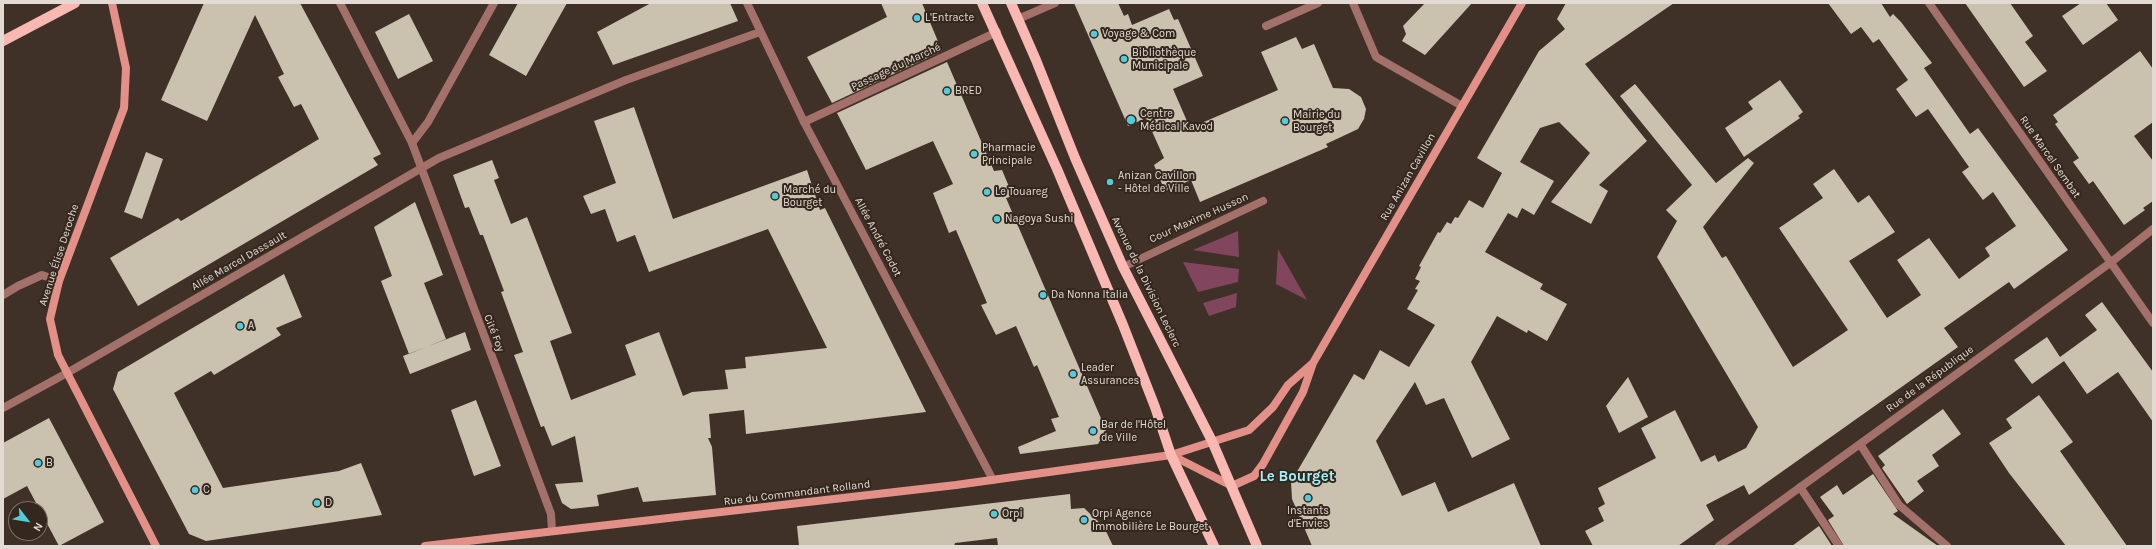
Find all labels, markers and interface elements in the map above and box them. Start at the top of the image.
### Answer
place label: L'Entracte [925,11,974,25]
marker: L'Entracte [912,13,922,23]
place label: Voyage & Com [1102,27,1175,41]
marker: Voyage & Com [1089,29,1099,39]
street label: Passage du Marché [849,40,943,94]
place label: Bibliothèque Municipale [1132,46,1196,72]
marker: Bibliothèque Municipale [1119,54,1129,64]
place label: BRED [955,84,982,98]
marker: BRED [942,86,952,96]
place label: Centre Médical Kavod [1140,107,1213,133]
place label: Mairie du Bourget [1293,108,1340,134]
street label: Rue Marcel Sembat [2017,113,2083,201]
marker: Centre Médical Kavod [1125,114,1137,126]
marker: Mairie du Bourget [1280,116,1290,126]
street label: Rue Anizan Cavillon [1378,131,1438,223]
place label: Pharmacie Principale [982,141,1036,167]
marker: Pharmacie Principale [969,149,979,159]
place label: Anizan Cavillon - Hôtel de Ville [1118,169,1195,195]
marker: Anizan Cavillon - Hôtel de Ville [1105,177,1115,187]
place label: Marché du Bourget [783,183,836,209]
place label: Le Touareg [995,185,1048,199]
marker: Le Touareg [982,187,992,197]
street label: Cour Maxime Husson [1147,190,1251,246]
marker: Marché du Bourget [770,191,780,201]
street label: Allée André Cadot [852,195,904,279]
street label: Avenue Élise Deroche [36,202,82,308]
place label: Nagoya Sushi [1005,212,1074,226]
marker: Nagoya Sushi [992,214,1002,224]
street label: Avenue de la Division Leclerc [1109,214,1183,350]
street label: Allée Marcel Dassault [189,228,289,294]
place label: Da Nonna Italia [1051,288,1128,302]
marker: Da Nonna Italia [1038,290,1048,300]
street label: Cité Foy [481,312,507,354]
place label: A [248,319,254,333]
marker: A [235,321,245,331]
street label: Rue de la République [1884,343,1976,415]
place label: Leader Assurances [1081,361,1139,387]
marker: Leader Assurances [1068,369,1078,379]
place label: Bar de l'Hôtel de Ville [1101,418,1166,444]
marker: Bar de l'Hôtel de Ville [1088,426,1098,436]
place label: B [46,456,53,470]
marker: B [33,458,43,468]
district label: Le Bourget [1259,468,1335,486]
street label: Rue du Commandant Rolland [723,477,871,509]
place label: C [203,483,210,497]
marker: C [190,485,200,495]
marker: Instants d'Envies [1303,493,1313,503]
place label: D [325,496,332,510]
marker: D [312,498,322,508]
north arrow [8,501,48,541]
place label: Instants d'Envies [1287,504,1329,530]
place label: Orpi [1002,507,1023,521]
place label: Orpi Agence Immobilière Le Bourget [1092,507,1208,533]
marker: Orpi [989,509,999,519]
marker: Orpi Agence Immobilière Le Bourget [1079,515,1089,525]
text: N [30,520,45,534]

